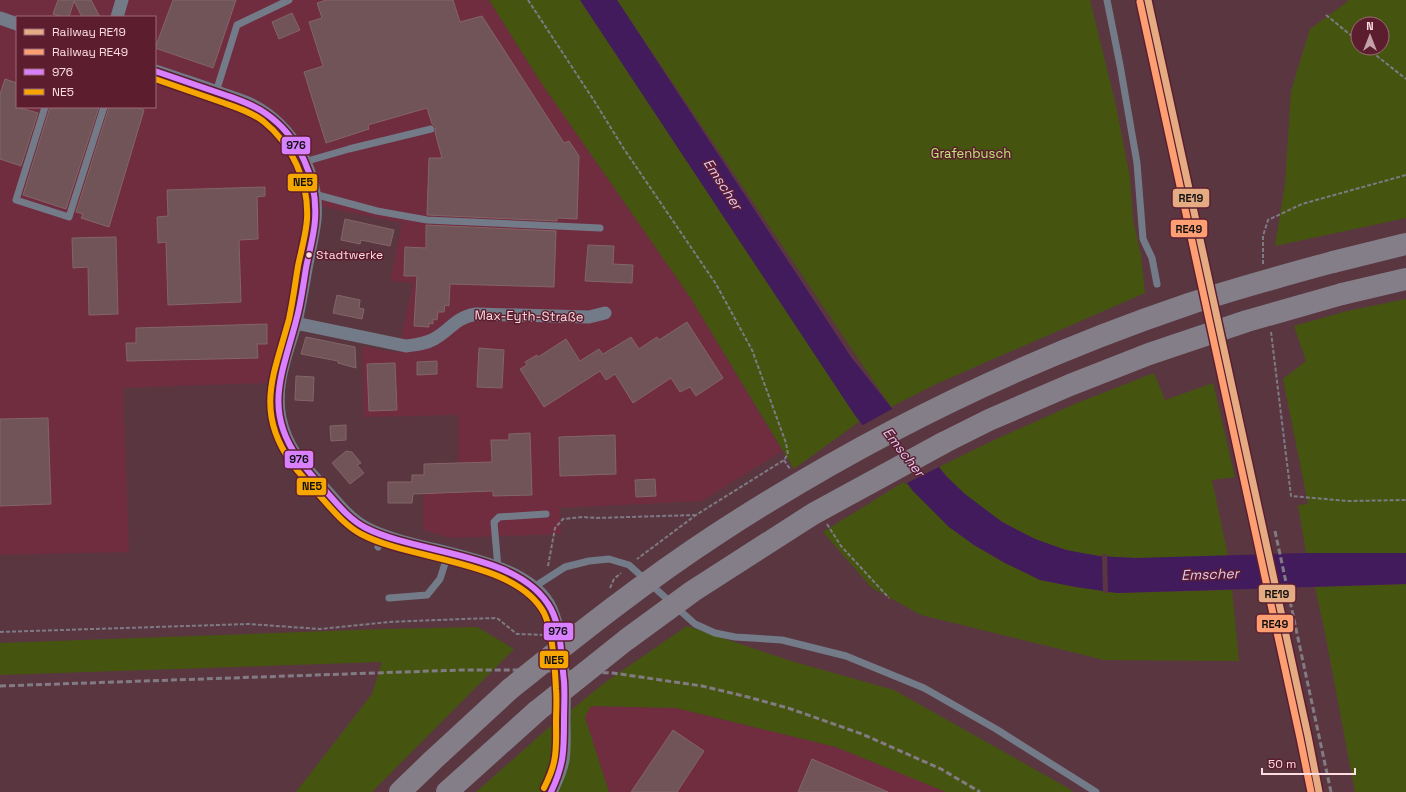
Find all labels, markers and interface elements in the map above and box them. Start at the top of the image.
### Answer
legend [16,16,156,108]
north arrow [1350,16,1390,56]
text: N [1366,19,1374,33]
text: Railway RE19 [52,24,126,40]
text: Railway RE49 [52,44,128,60]
text: 976 [52,64,73,80]
text: NE5 [52,84,74,100]
line badge: 976 [281,136,311,155]
text: 976 [286,138,306,152]
park label: Grafenbusch [931,145,1011,162]
water label: Emscher [700,155,747,215]
line badge: NE5 [287,173,318,192]
text: NE5 [293,175,313,189]
line badge: RE19 [1172,188,1210,208]
text: RE19 [1179,191,1204,205]
line badge: RE49 [1170,219,1208,238]
text: RE49 [1176,222,1203,236]
place label: Stadtwerke [316,247,383,263]
marker: Stadtwerke [304,250,314,260]
street label: Max-Eyth-Straße [474,307,584,325]
water label: Emscher [879,424,930,482]
line badge: 976 [284,450,314,469]
text: 976 [289,452,309,466]
line badge: NE5 [296,477,327,496]
text: NE5 [302,479,322,493]
water label: Emscher [1181,564,1241,584]
line badge: RE19 [1258,584,1296,603]
text: RE19 [1265,587,1290,601]
line badge: RE49 [1256,614,1294,633]
text: RE49 [1262,617,1289,631]
line badge: 976 [543,622,574,641]
text: 976 [548,624,568,638]
line badge: NE5 [539,650,569,669]
text: NE5 [544,653,564,667]
scale bar [1262,750,1355,776]
text: 50 m [1268,756,1296,772]

